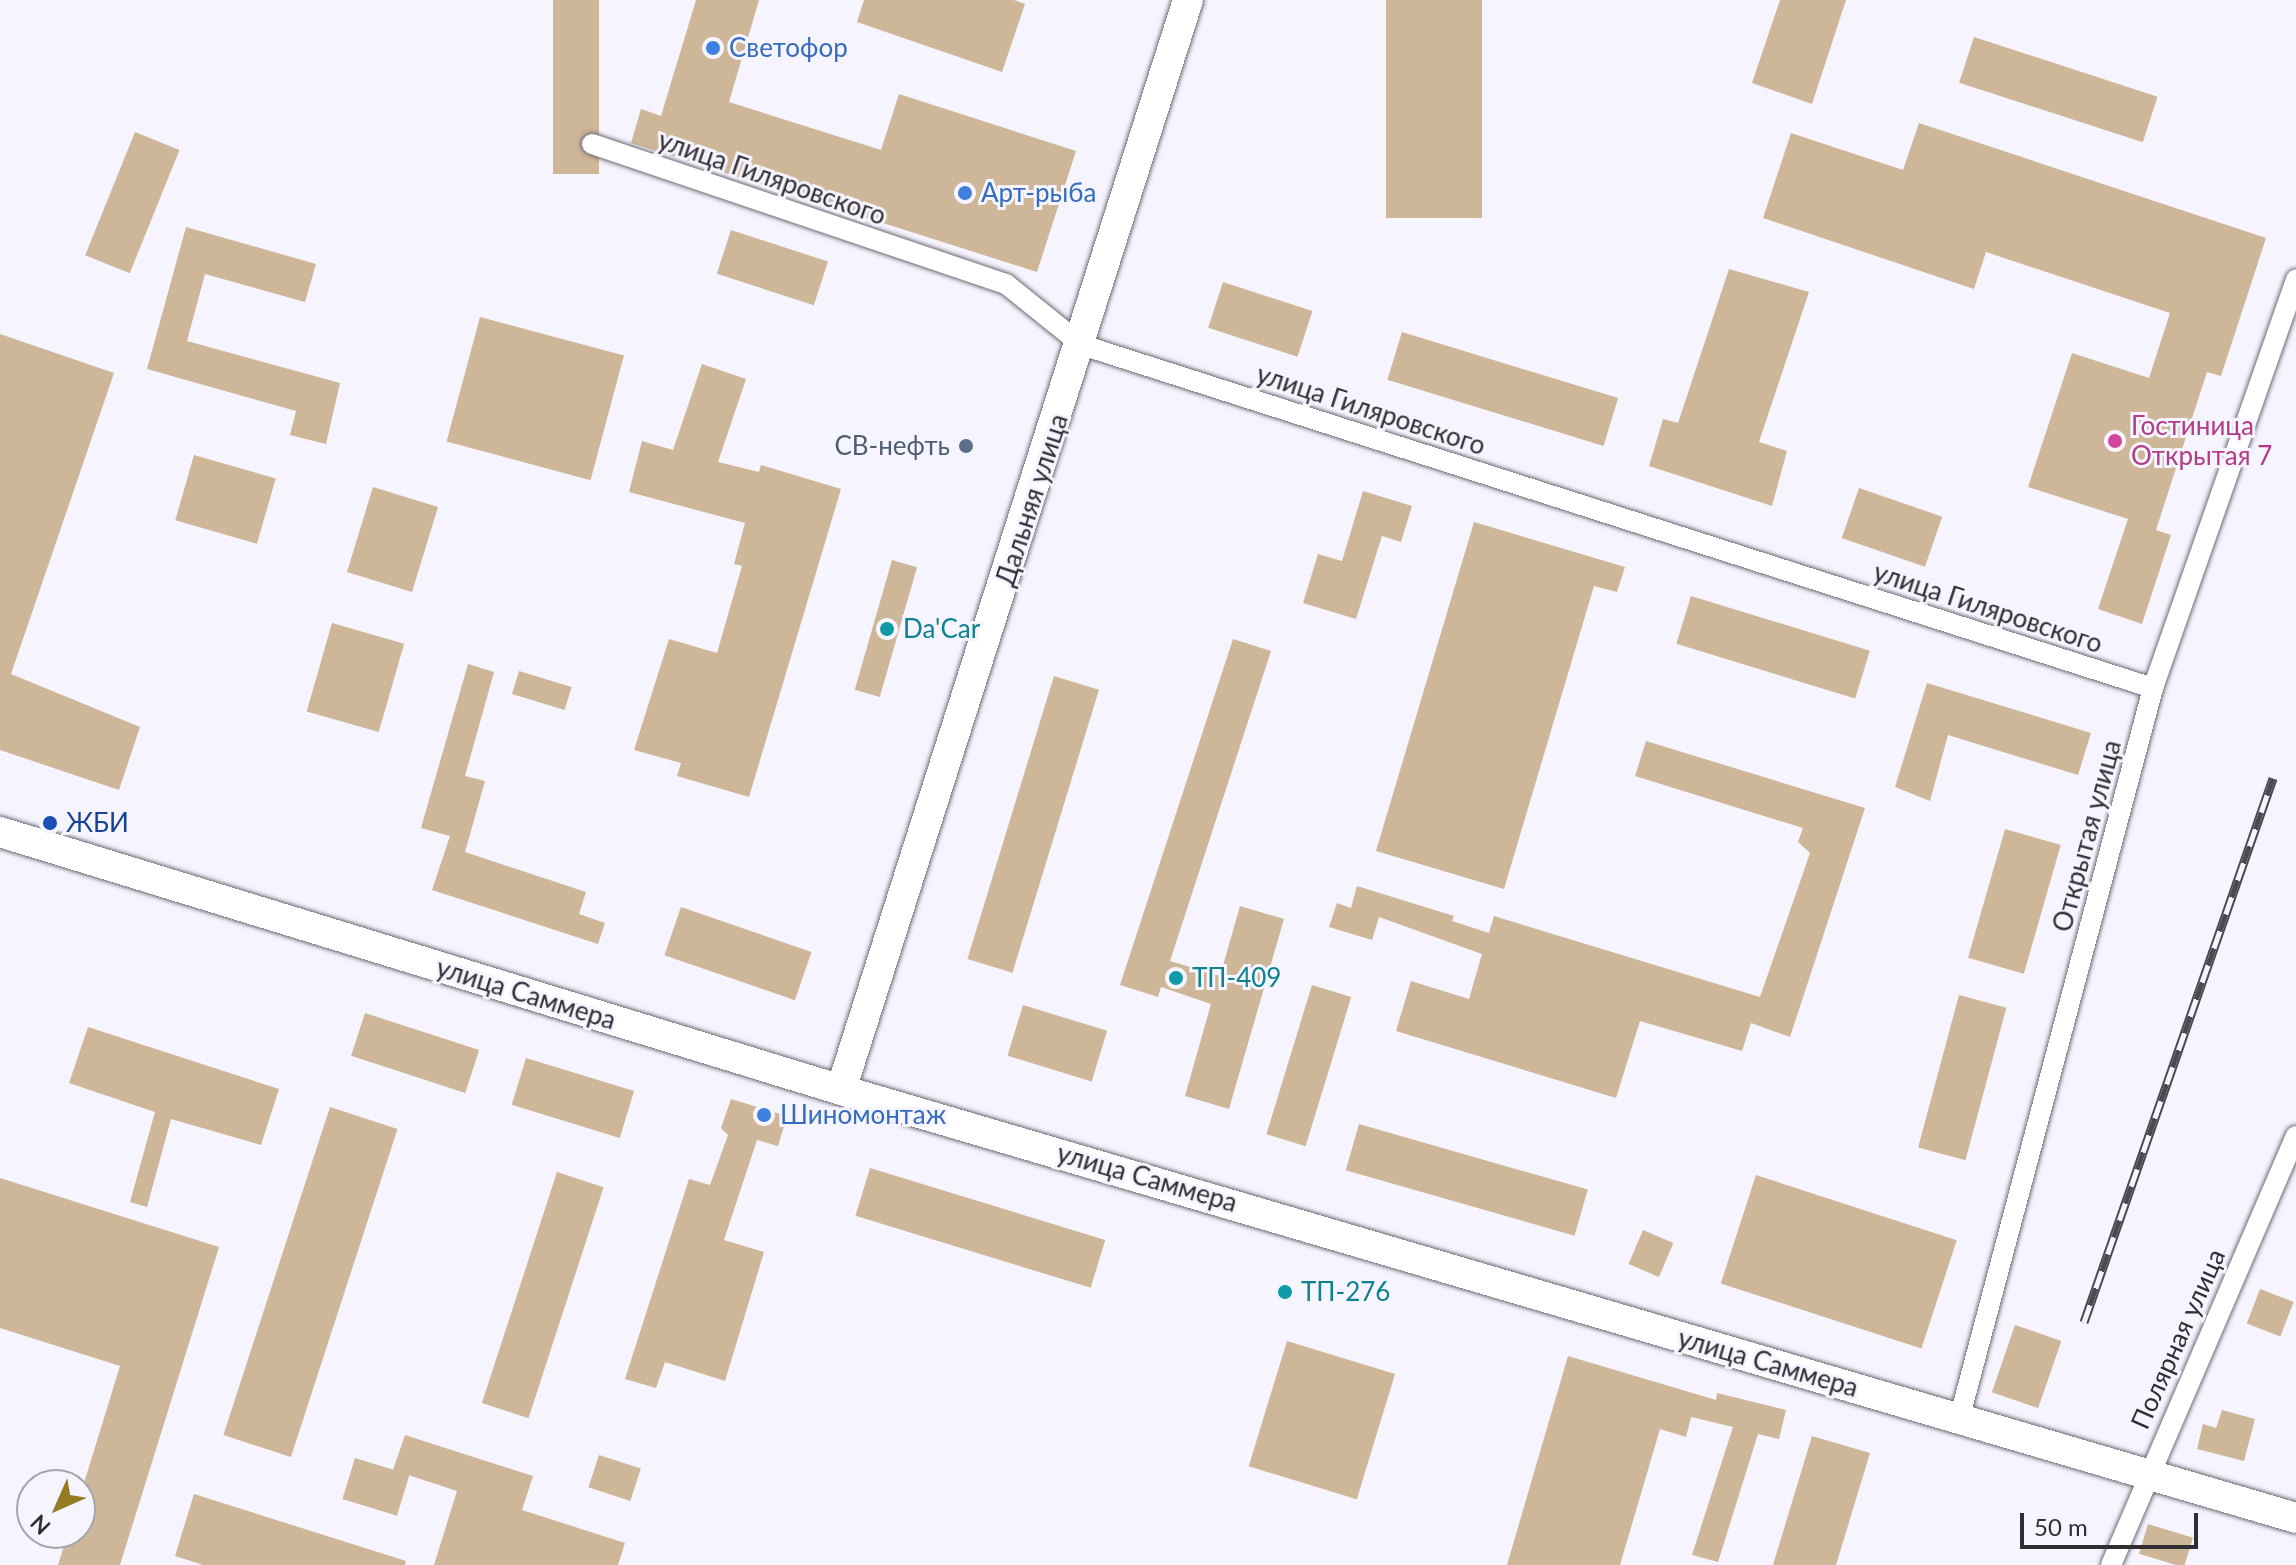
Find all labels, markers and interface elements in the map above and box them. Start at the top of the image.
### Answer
place label: Светофор [729,32,848,64]
marker: Светофор [704,39,722,57]
street label: улица Гиляровского [654,124,890,232]
place label: Арт-рыба [981,177,1096,209]
marker: Арт-рыба [956,184,974,202]
street label: улица Гиляровского [1253,358,1489,462]
street label: Дальняя улица [990,410,1074,590]
place label: Гостиница Открытая 7 [2131,410,2272,472]
place label: СВ-нефть [834,430,950,462]
marker: Гостиница Открытая 7 [2106,432,2124,450]
marker: СВ-нефть [957,437,975,455]
street label: улица Гиляровского [1870,556,2106,660]
place label: Da'Car [903,613,980,645]
marker: Da'Car [878,620,896,638]
street label: Открытая улица [2046,737,2128,935]
place label: ЖБИ [66,807,129,839]
marker: ЖБИ [41,814,59,832]
street label: улица Саммера [433,952,619,1036]
place label: ТП-409 [1192,962,1281,994]
marker: ТП-409 [1167,969,1185,987]
place label: Шиномонтаж [780,1099,946,1131]
marker: Шиномонтаж [755,1106,773,1124]
street label: улица Саммера [1053,1137,1241,1219]
street label: Полярная улица [2124,1244,2232,1434]
place label: ТП-276 [1301,1276,1390,1308]
marker: ТП-276 [1276,1283,1294,1301]
street label: улица Саммера [1674,1322,1862,1404]
north arrow [16,1469,96,1549]
scale bar [2024,1497,2202,1547]
text: N [25,1509,56,1540]
text: 50 m [2034,1512,2088,1541]

